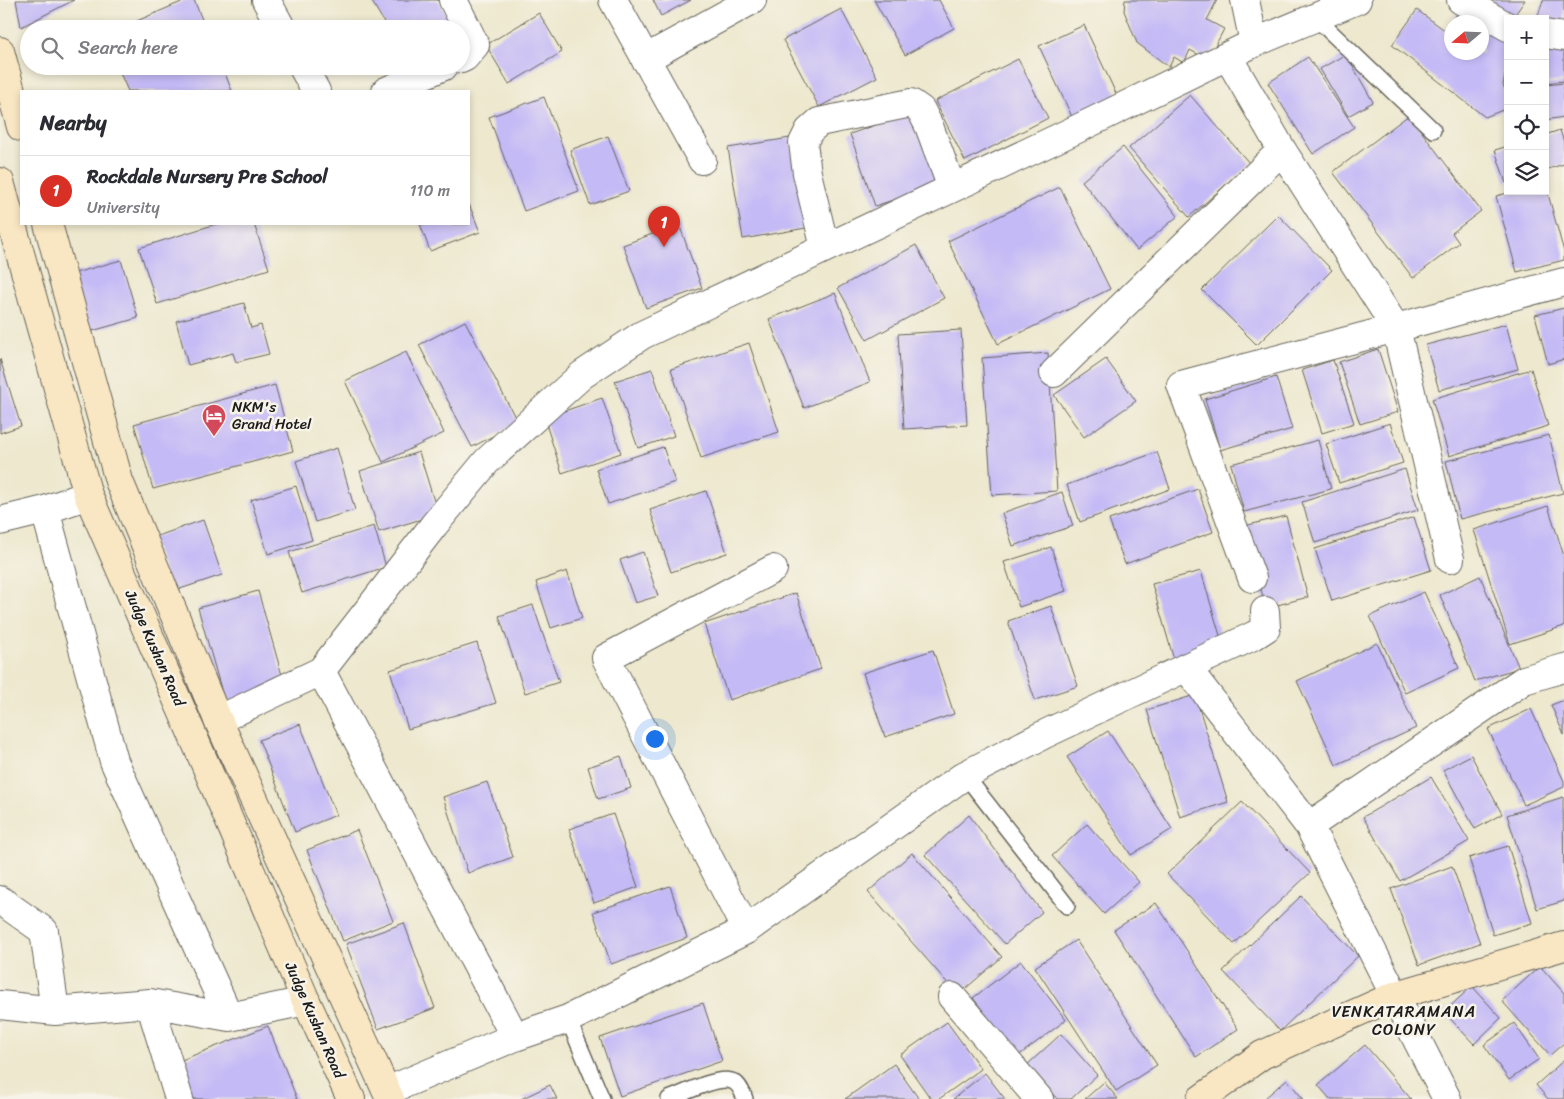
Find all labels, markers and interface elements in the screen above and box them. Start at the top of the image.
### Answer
north arrow [1444,15,1489,60]
map controls [1504,15,1549,195]
button: + [1504,15,1549,60]
search box [20,20,470,75]
text: Search here [78,31,178,64]
icon: search [38,34,66,62]
button: − [1504,60,1549,105]
text: Nearby [40,104,106,142]
button: locate [1504,105,1549,150]
button: layers [1504,150,1549,195]
text: Rockdale Nursery Pre School [87,160,328,193]
text: 1 [53,176,59,205]
text: 110 m [410,176,450,205]
text: University [87,193,160,222]
pin: 1 [648,206,680,247]
place label: NKM's Grand Hotel [232,394,312,437]
hotel icon: NKM's Grand Hotel [201,403,227,437]
street label: Judge Kushan Road [117,585,193,711]
your location [642,726,668,752]
street label: Judge Kushan Road [277,957,353,1083]
district label: VENKATARAMANA COLONY [1332,997,1476,1044]

